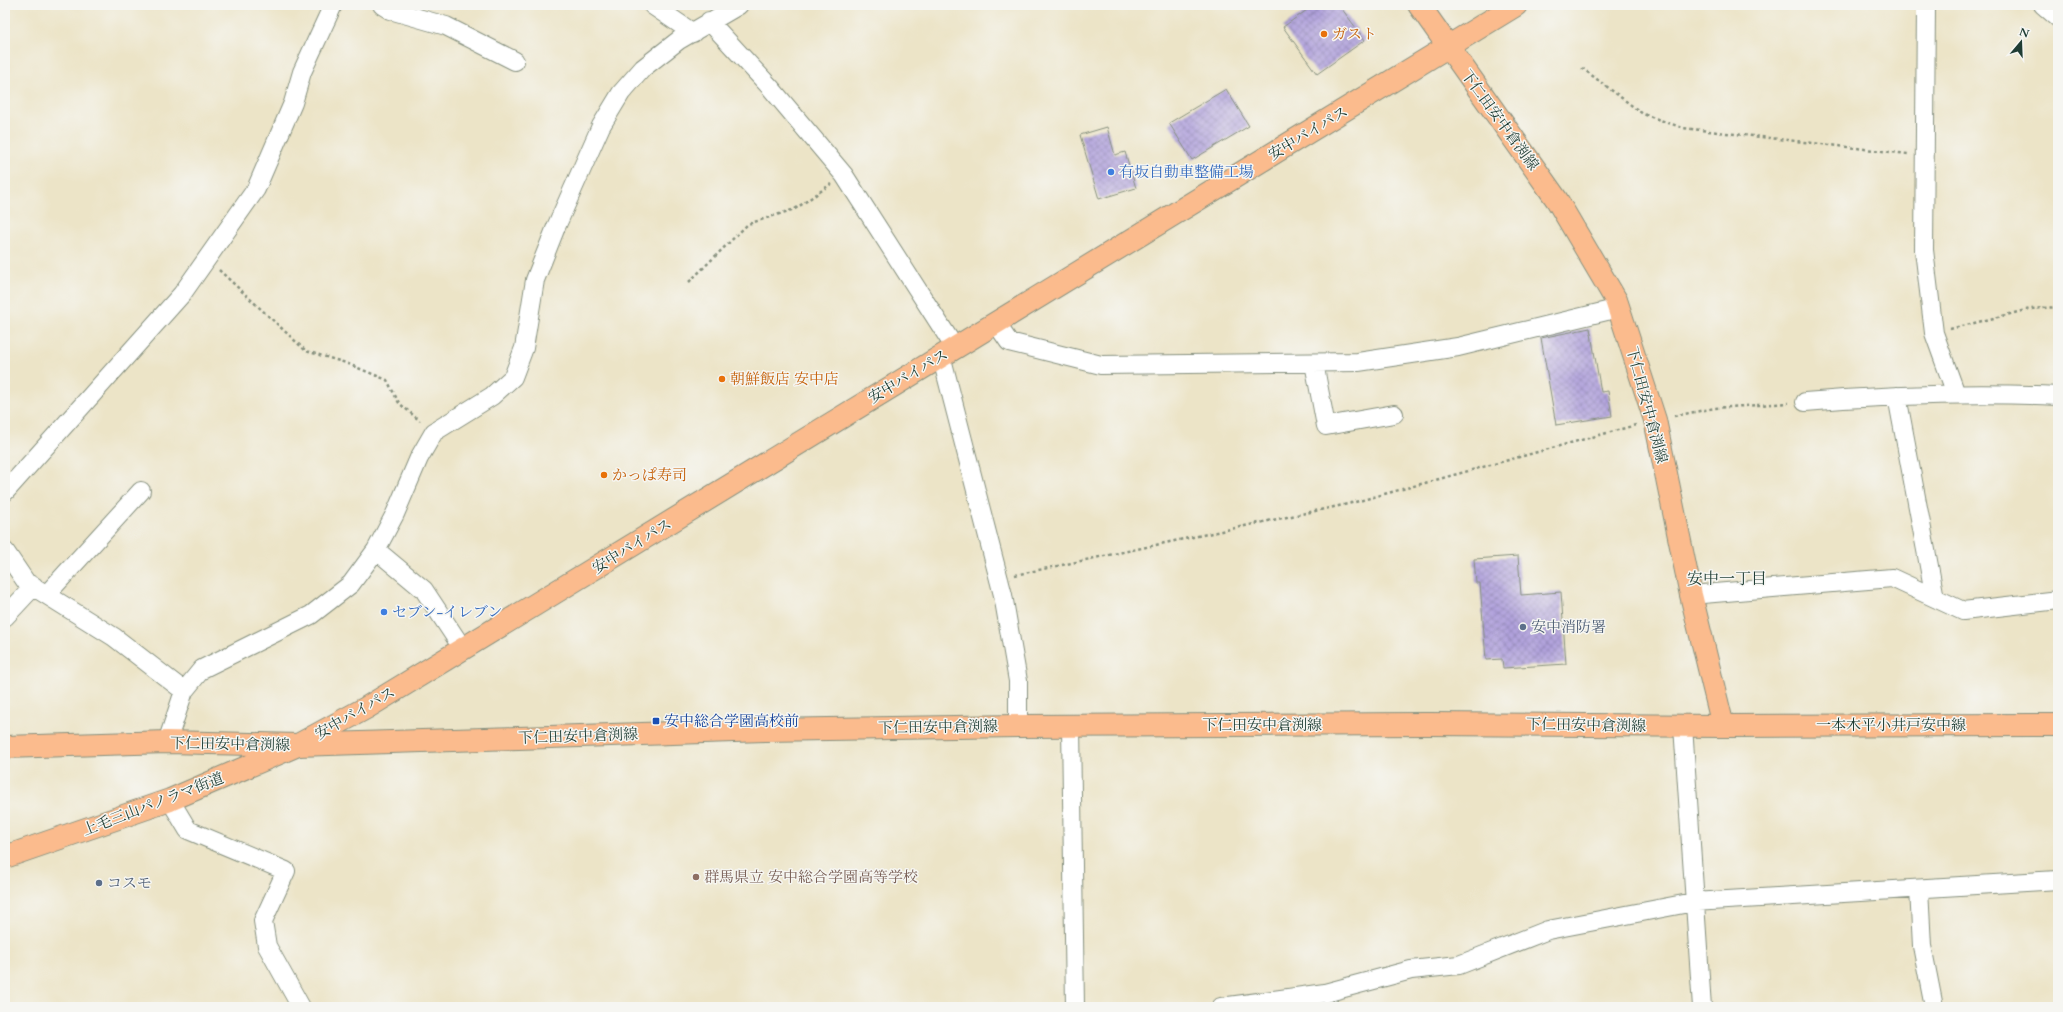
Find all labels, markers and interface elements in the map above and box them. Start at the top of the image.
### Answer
north arrow [2001,22,2041,62]
place label: ガスト [1332,24,1377,44]
text: N [2017,24,2031,42]
marker: ガスト [1319,29,1329,39]
street label: 下仁田安中倉渕線 [1457,66,1543,174]
street label: 安中バイパス [1264,101,1352,165]
place label: 有坂自動車整備工場 [1119,162,1254,182]
marker: 有坂自動車整備工場 [1106,167,1116,177]
street label: 安中バイパス [864,344,952,408]
street label: 下仁田安中倉渕線 [1622,344,1672,466]
place label: 朝鮮飯店 安中店 [730,369,839,389]
marker: 朝鮮飯店 安中店 [717,374,727,384]
place label: かっぱ寿司 [612,465,687,485]
marker: かっぱ寿司 [599,470,609,480]
street label: 安中バイパス [589,514,675,578]
district label: 安中一丁目 [1687,568,1767,590]
place label: セブン-イレブン [392,602,503,622]
marker: セブン-イレブン [379,607,389,617]
place label: 安中消防署 [1531,617,1606,637]
marker: 安中消防署 [1518,622,1528,632]
street label: 安中バイパス [311,682,399,744]
place label: 安中総合学園高校前 [664,711,799,731]
street label: 下仁田安中倉渕線 [1526,714,1646,736]
street label: 下仁田安中倉渕線 [1202,715,1322,735]
street label: 一本木平小井戸安中線 [1816,715,1966,735]
marker: 安中総合学園高校前 [651,716,661,726]
street label: 下仁田安中倉渕線 [878,716,998,738]
street label: 下仁田安中倉渕線 [518,724,638,748]
street label: 下仁田安中倉渕線 [170,733,290,755]
street label: 上毛三山パノラマ街道 [79,768,227,840]
place label: 群馬県立 安中総合学園高等学校 [704,867,918,887]
marker: 群馬県立 安中総合学園高等学校 [691,872,701,882]
place label: コスモ [107,873,152,893]
marker: コスモ [94,878,104,888]

